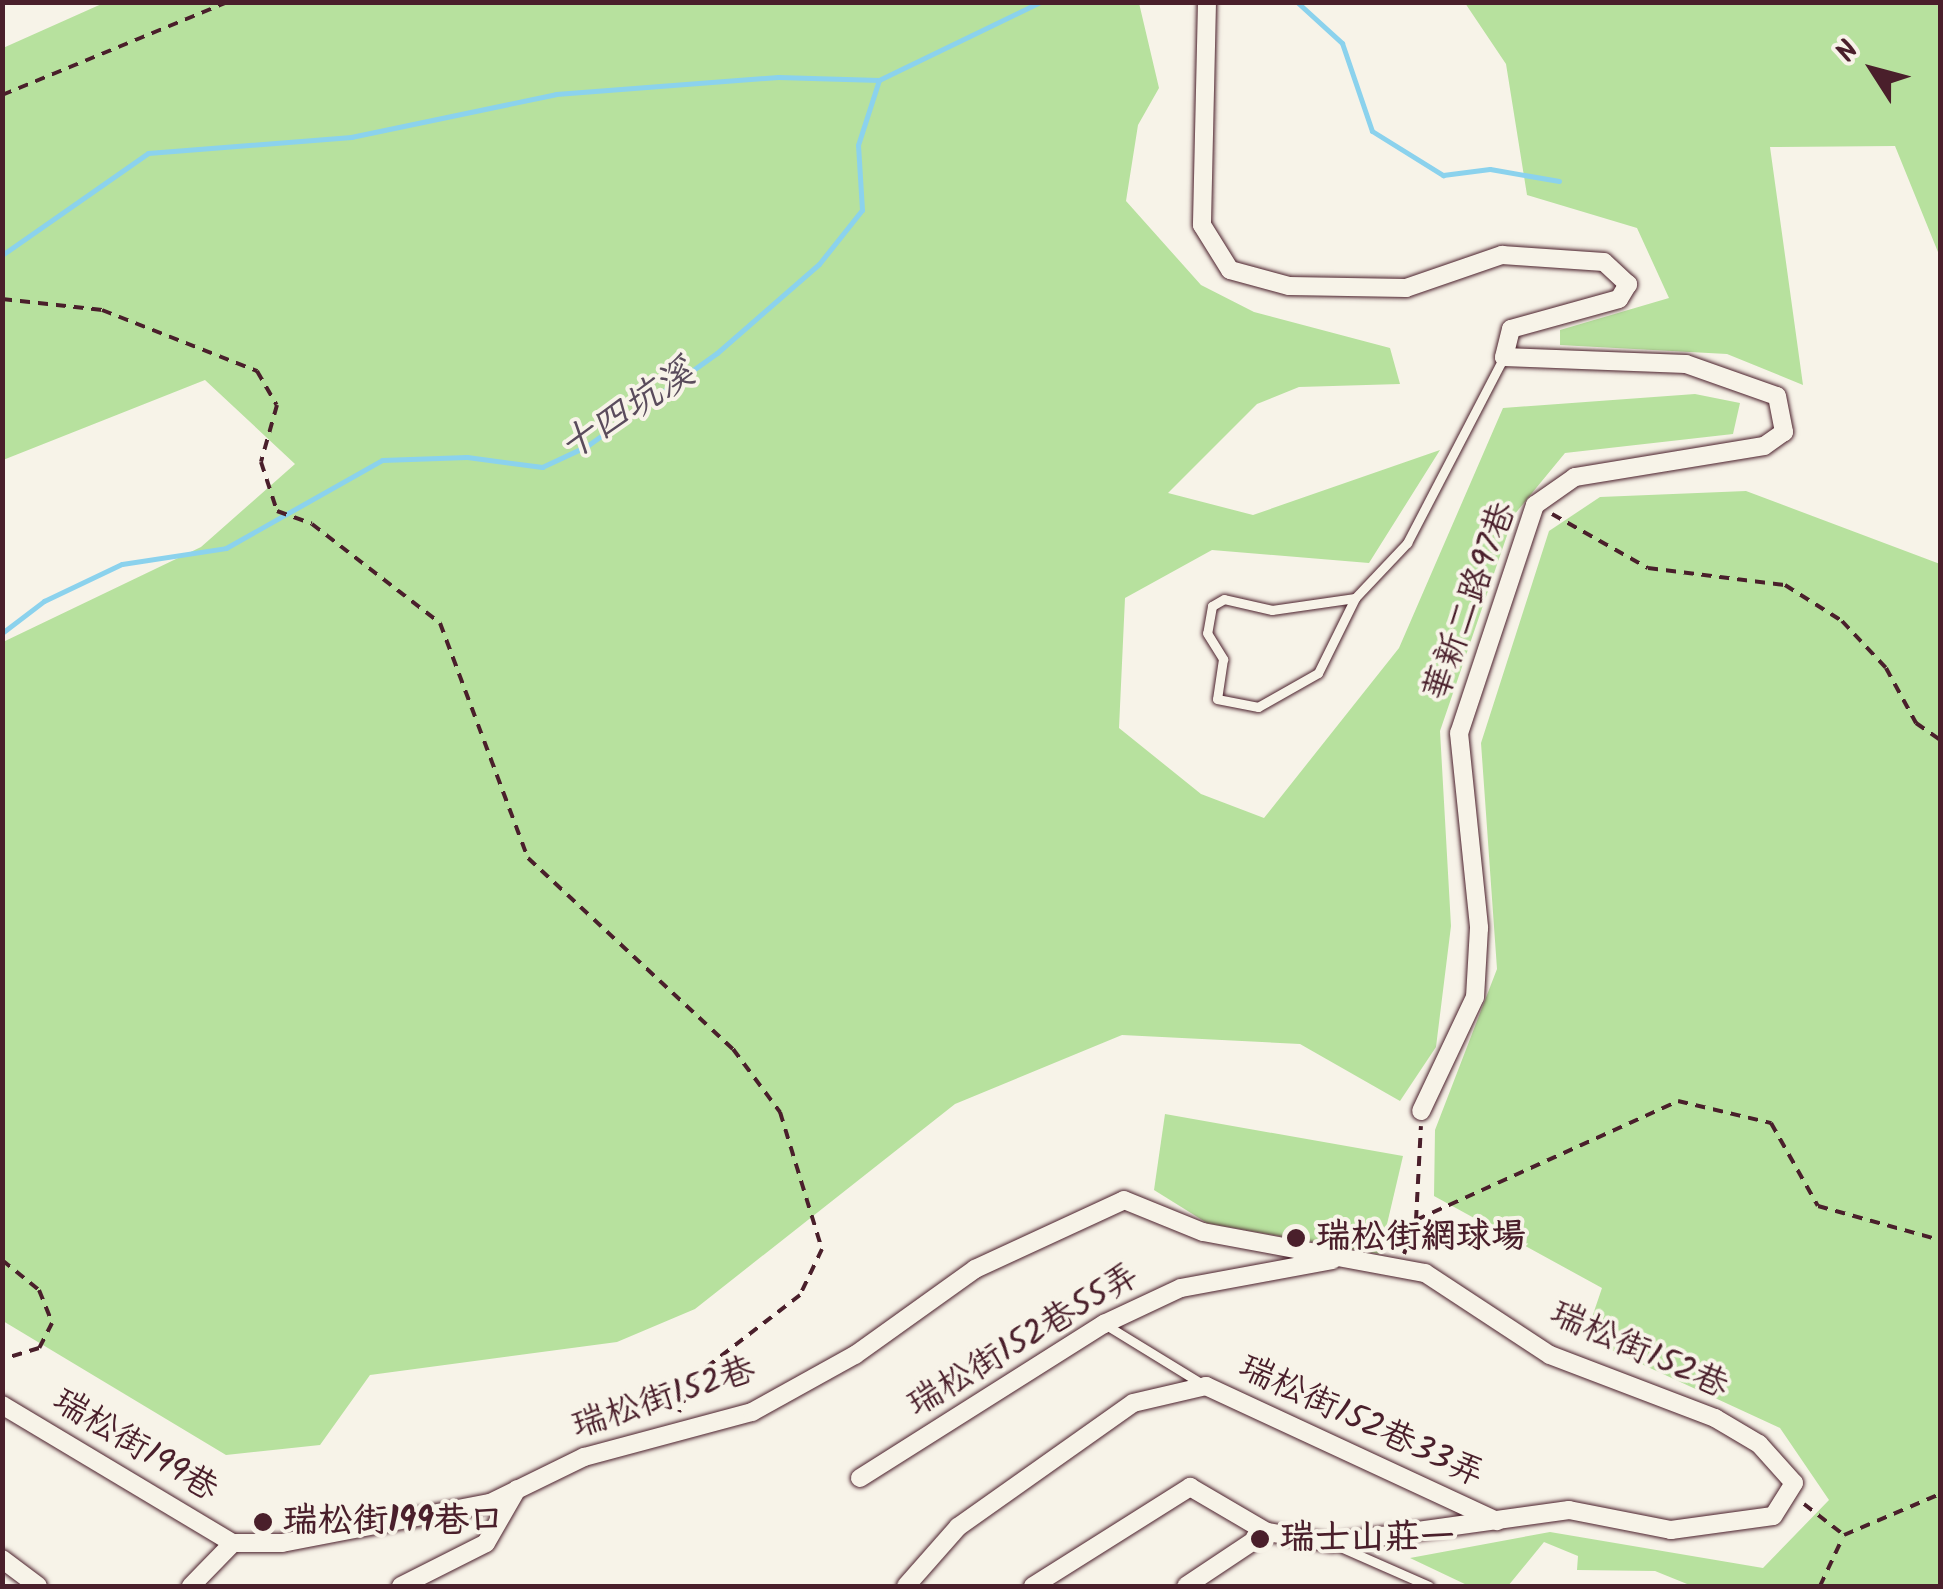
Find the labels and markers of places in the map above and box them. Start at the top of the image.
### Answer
place label: 瑞松街網球場 [1316,1217,1526,1259]
marker: 瑞松街網球場 [1285,1227,1307,1249]
place label: 瑞松街199巷口 [283,1501,504,1543]
marker: 瑞松街199巷口 [252,1511,274,1533]
place label: 瑞士山莊一 [1280,1518,1455,1560]
marker: 瑞士山莊一 [1249,1528,1271,1550]

